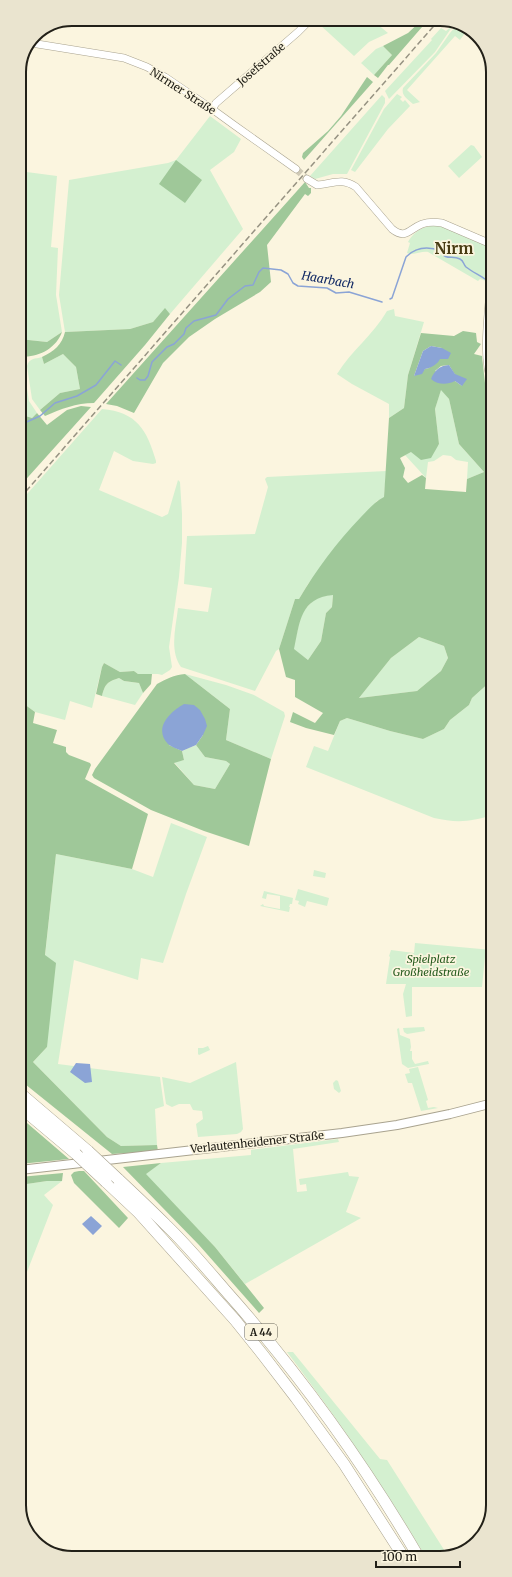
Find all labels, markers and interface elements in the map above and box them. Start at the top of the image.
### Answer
street label: Josefstraße [233,39,288,89]
street label: Nirmer Straße [147,65,219,118]
district label: Nirm [435,239,473,258]
water label: Haarbach [299,267,356,292]
park label: Spielplatz Großheidstraße [393,952,470,979]
street label: Verlautenheidener Straße [189,1128,325,1156]
road number: A 44 [245,1324,277,1340]
scale bar [376,1543,460,1569]
text: 100 m [382,1549,417,1564]

